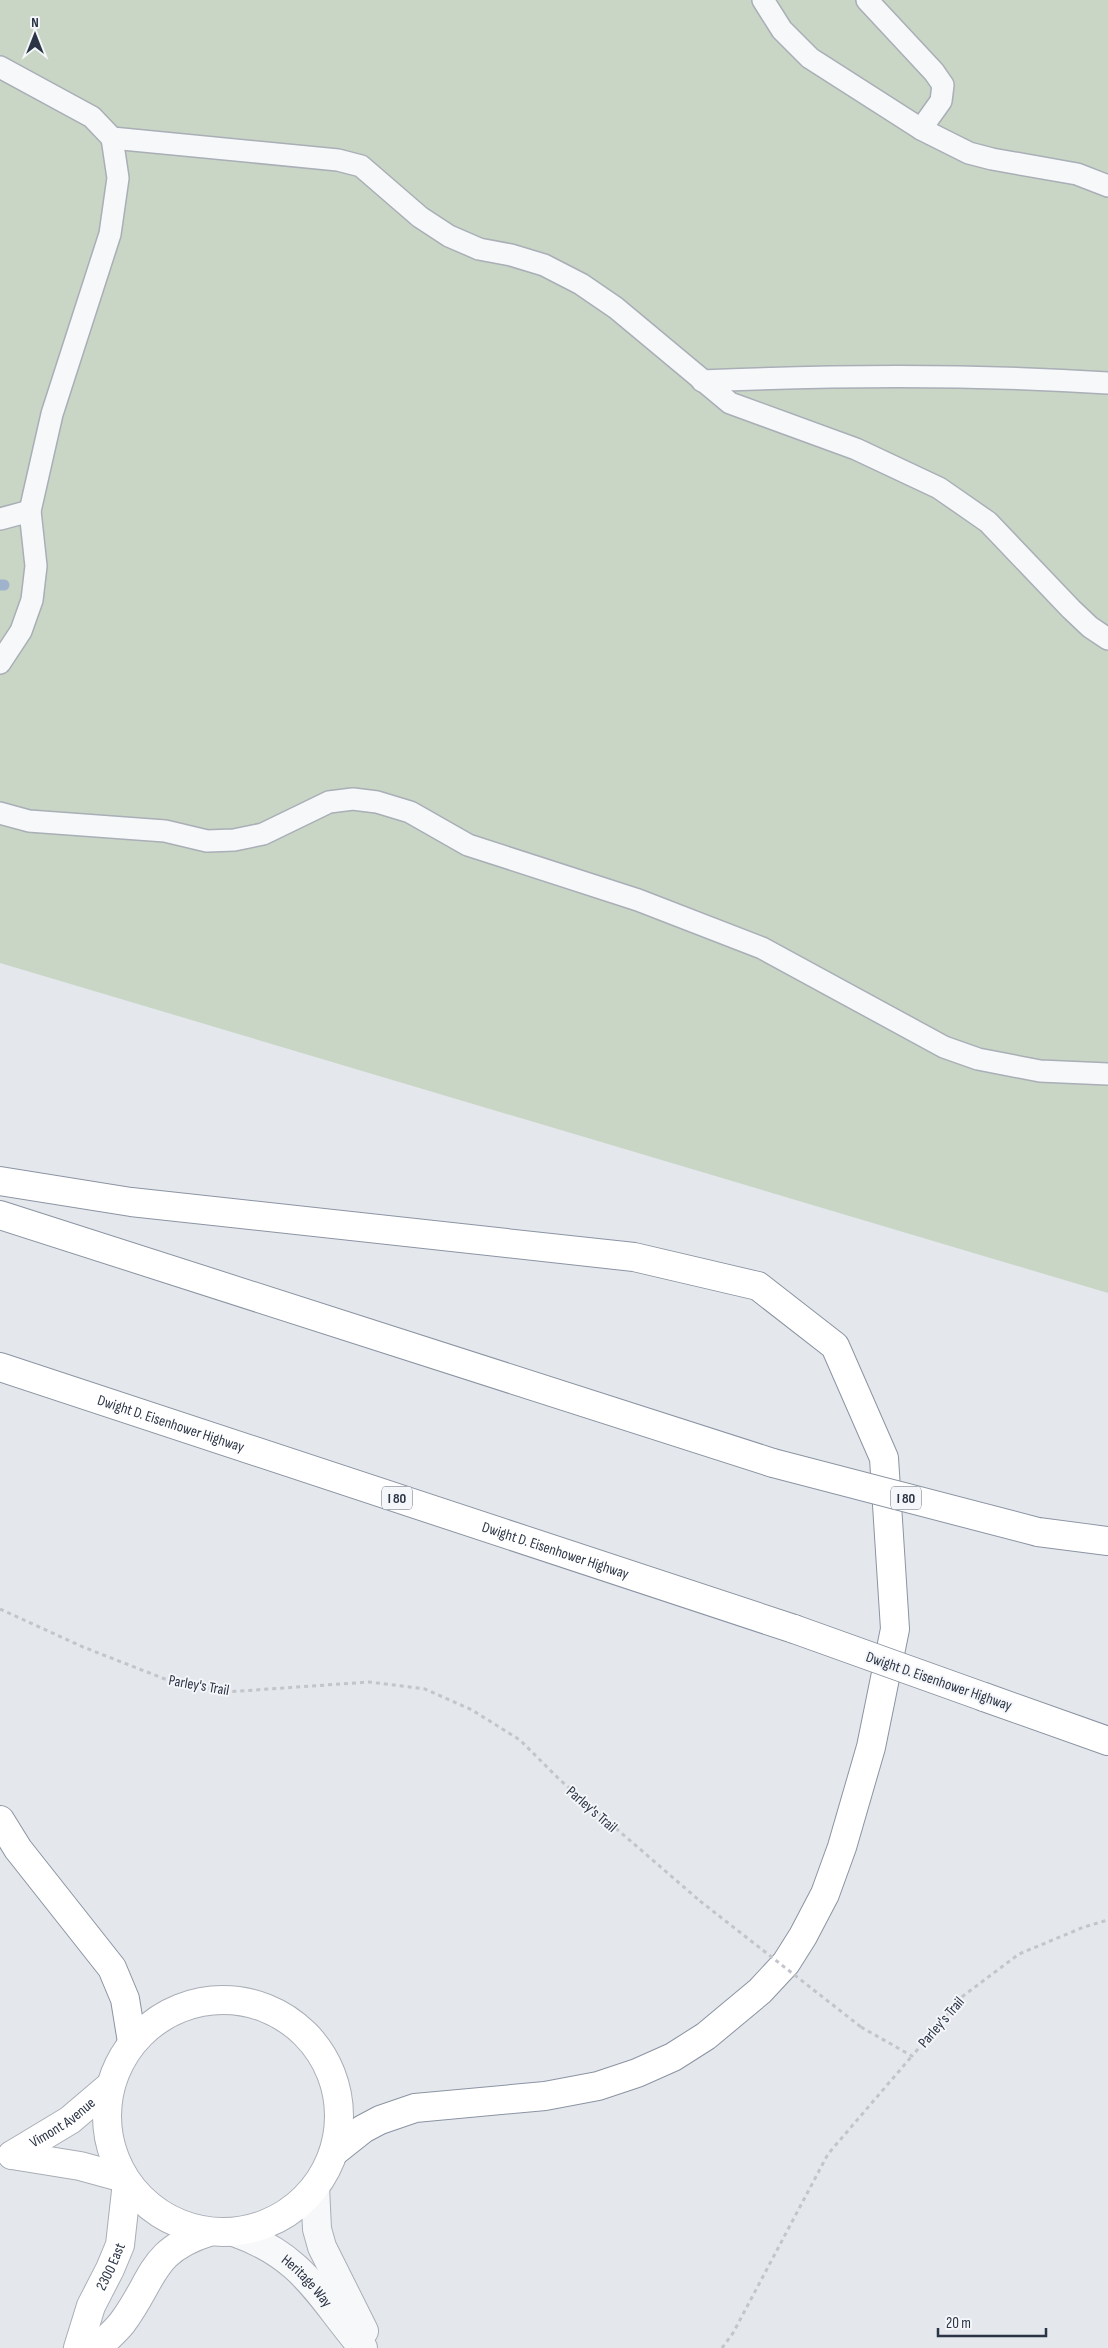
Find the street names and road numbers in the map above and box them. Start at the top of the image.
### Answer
street label: Dwight D. Eisenhower Highway [95,1391,247,1457]
road number: I 80 [382,1486,412,1510]
road number: I 80 [891,1486,921,1510]
street label: Dwight D. Eisenhower Highway [480,1518,631,1584]
street label: Dwight D. Eisenhower Highway [863,1648,1015,1715]
street label: Parley's Trail [167,1671,231,1700]
street label: Parley's Trail [562,1782,621,1837]
street label: Parley's Trail [914,1993,969,2052]
street label: Vimont Avenue [26,2094,99,2152]
street label: 2300 East [92,2240,130,2294]
street label: Heritage Way [278,2250,336,2311]

